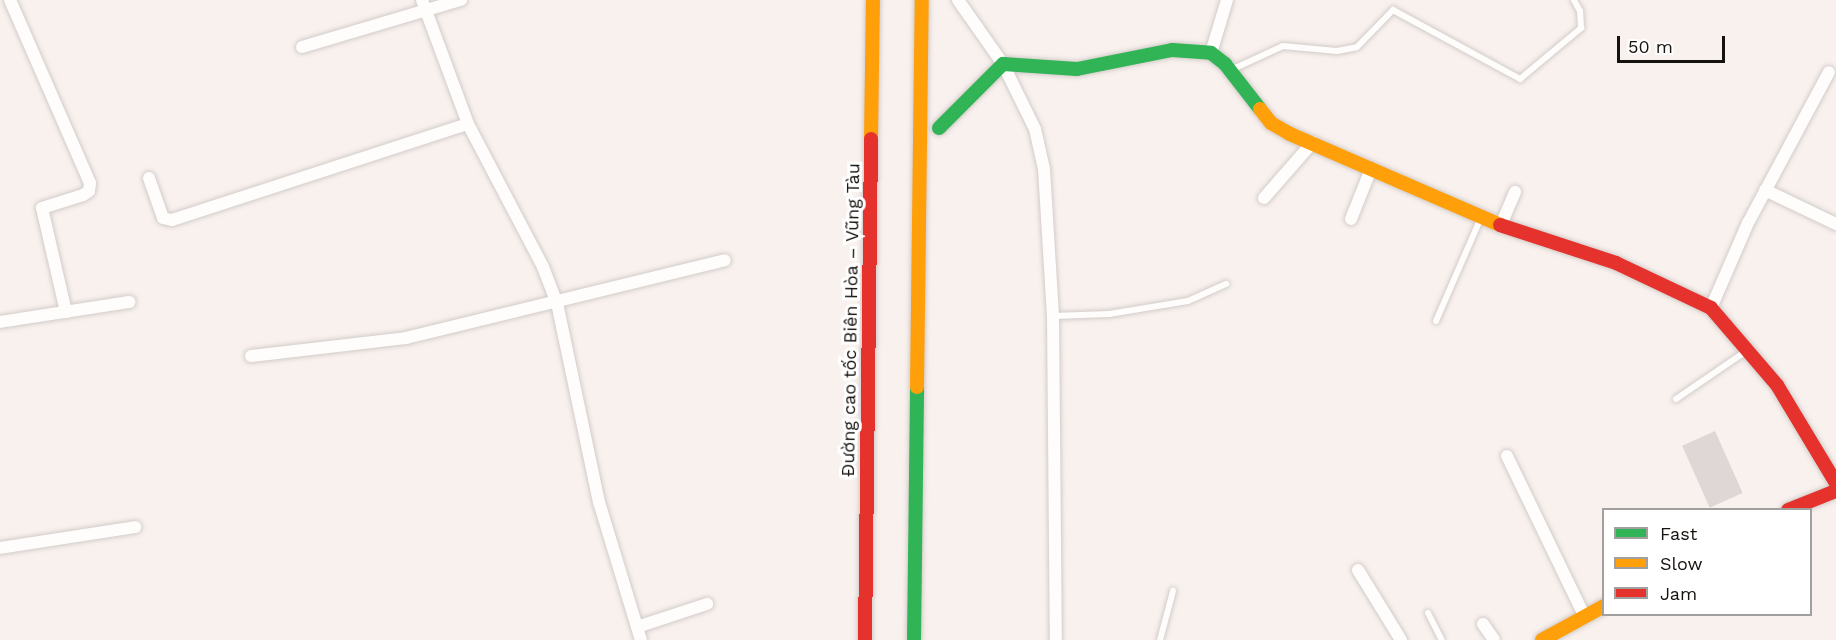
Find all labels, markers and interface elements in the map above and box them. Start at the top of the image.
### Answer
scale bar [1620,24,1728,62]
text: 50 m [1628,36,1673,57]
street label: Đường cao tốc Biên Hòa – Vũng Tàu [837,162,865,478]
legend [1602,508,1812,616]
text: Fast [1660,523,1697,544]
text: Slow [1660,553,1703,574]
text: Jam [1660,583,1697,604]

